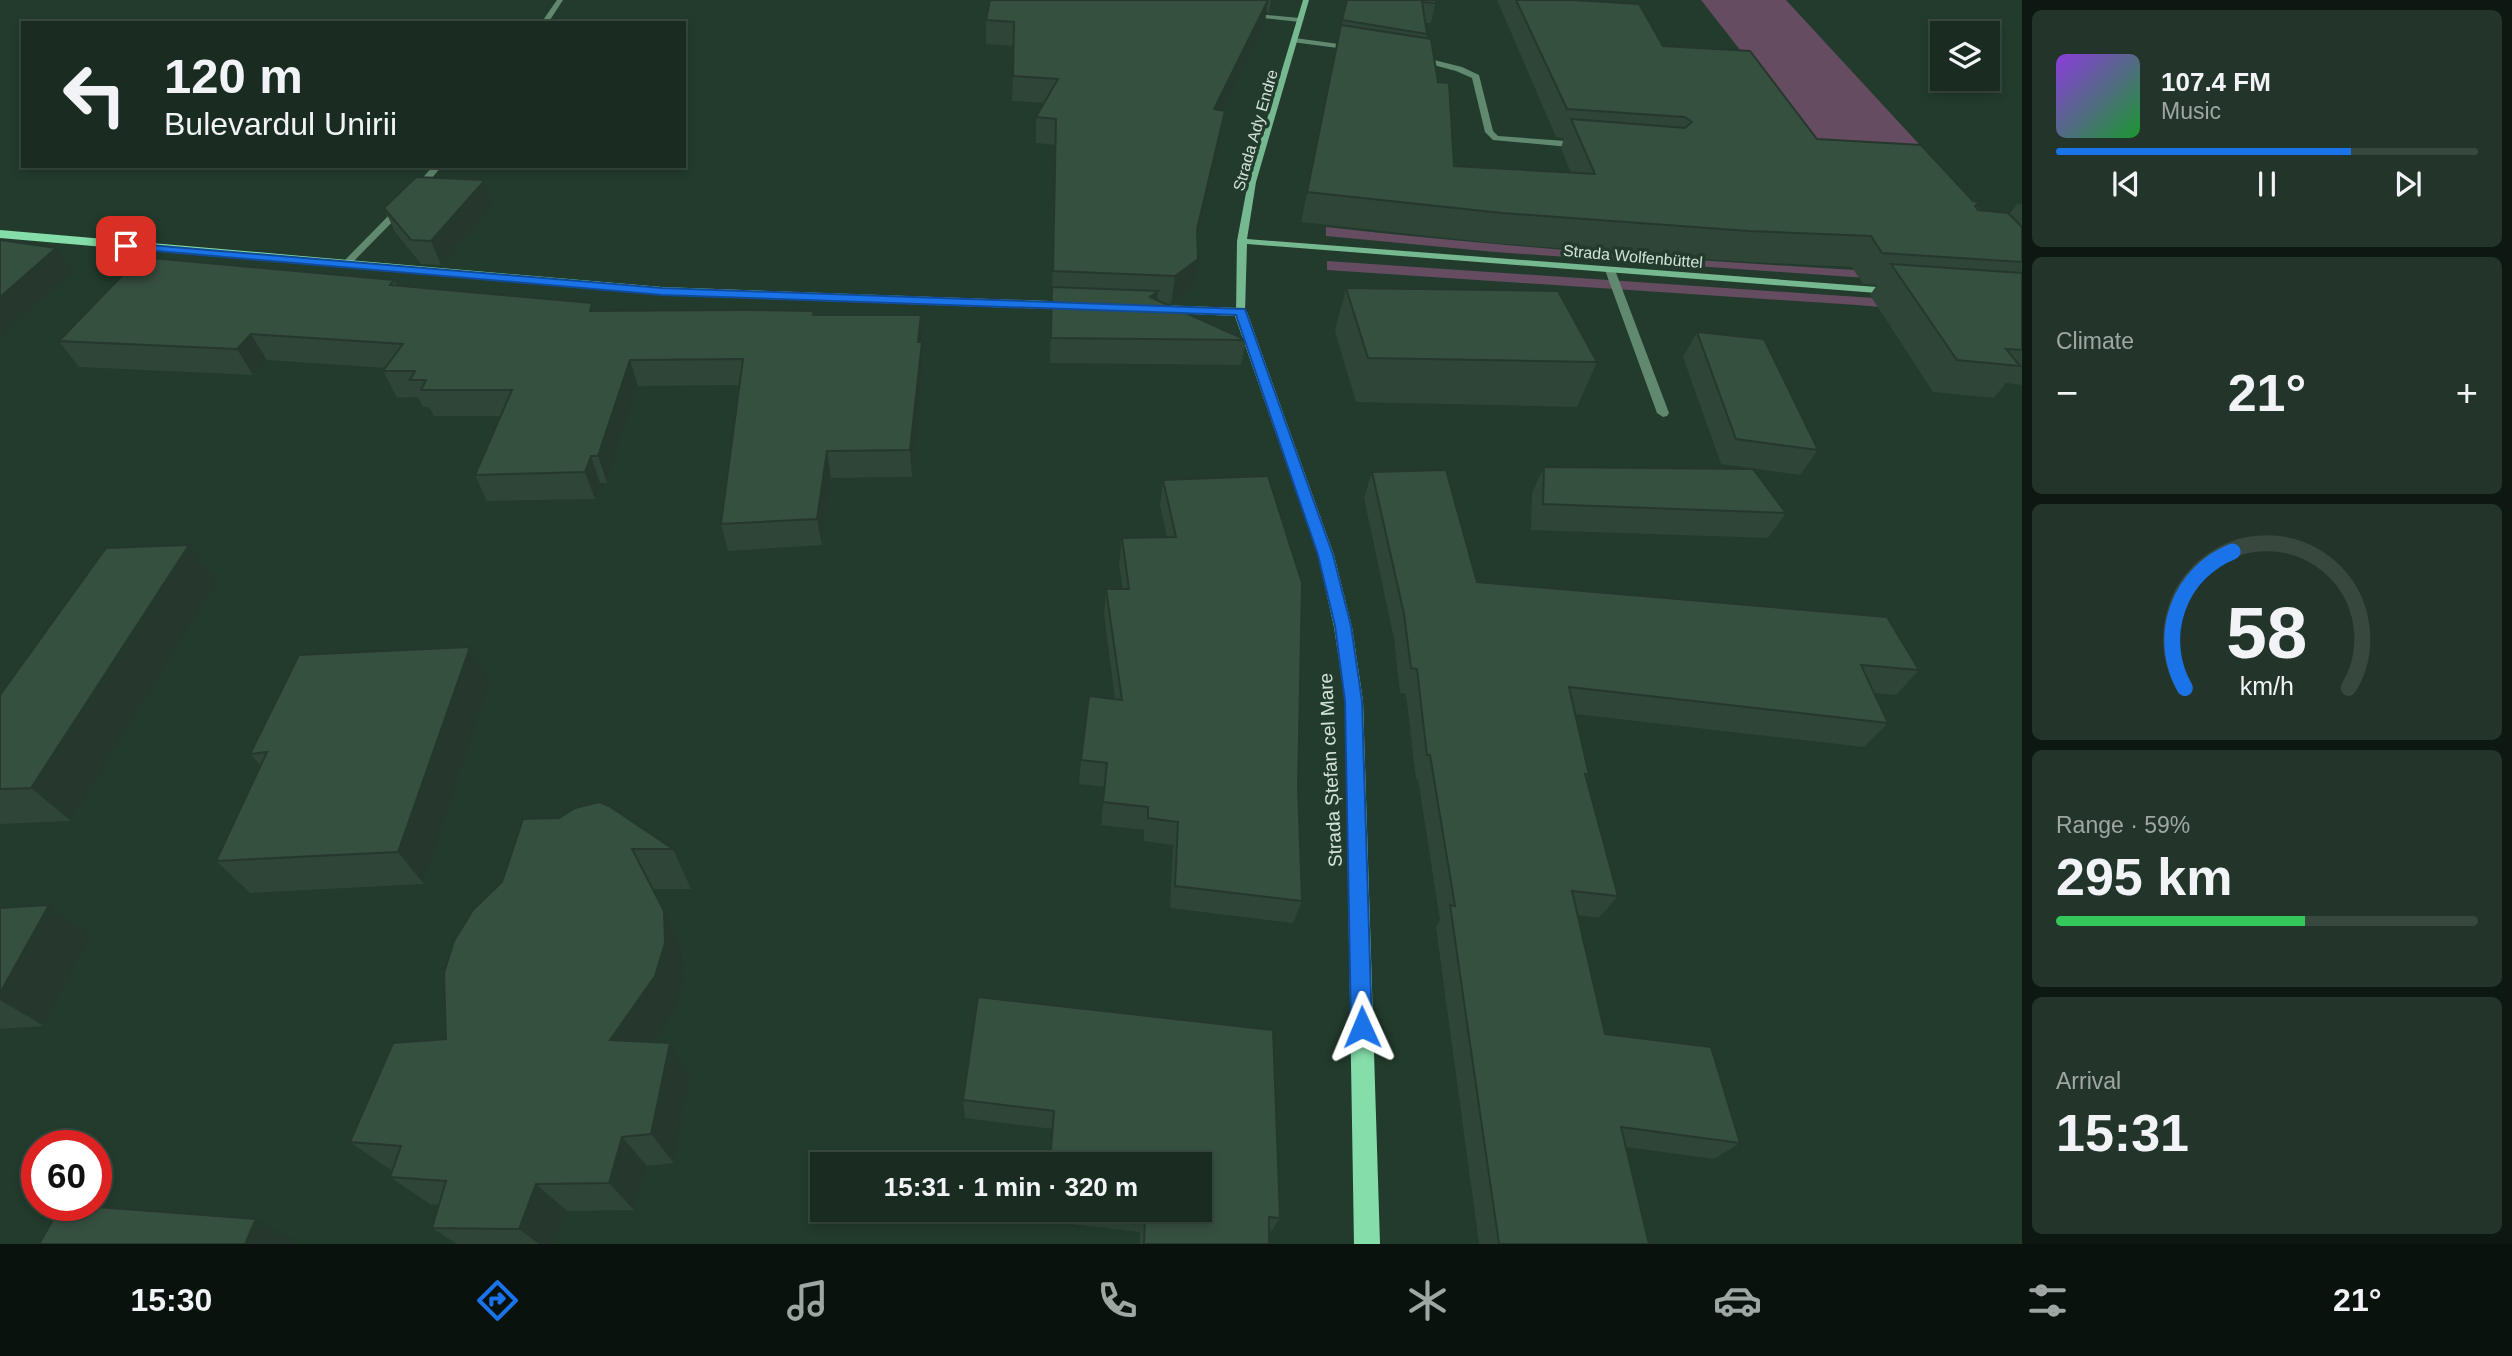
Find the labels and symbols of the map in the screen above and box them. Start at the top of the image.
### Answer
street label: Strada Ady Endre [1230,67,1281,193]
pin [96,216,156,276]
street label: Strada Wolfenbüttel [1562,242,1704,271]
street label: Strada Ștefan cel Mare [1315,672,1346,868]
position arrow [1325,990,1399,1064]
speed limit sign: 60 [21,1130,112,1221]

